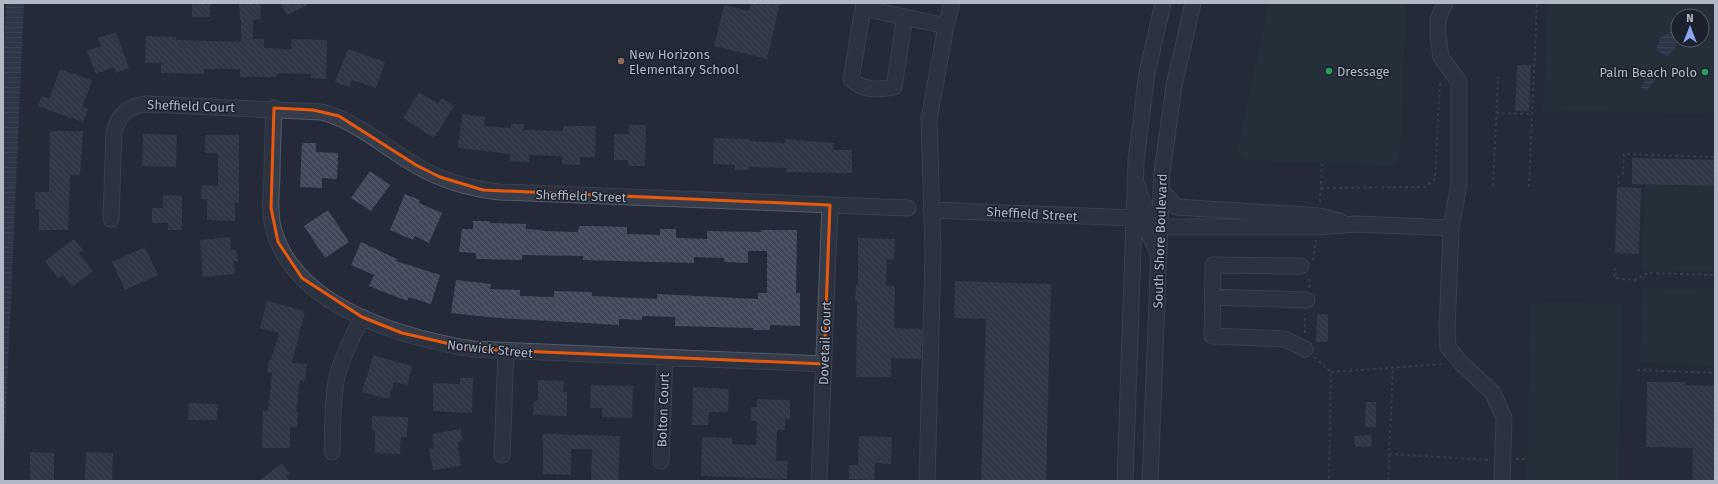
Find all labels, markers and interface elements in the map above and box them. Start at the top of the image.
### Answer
north arrow [1670,8,1710,48]
text: N [1686,12,1694,25]
place label: New Horizons Elementary School [629,47,739,77]
marker: New Horizons Elementary School [616,56,626,66]
place label: Dressage [1337,64,1390,79]
place label: Palm Beach Polo [1600,65,1697,80]
marker: Dressage [1324,66,1334,76]
marker: Palm Beach Polo [1700,67,1710,77]
street label: Sheffield Court [147,97,235,115]
street label: South Shore Boulevard [1150,173,1170,309]
street label: Sheffield Street [535,187,627,205]
street label: Sheffield Street [986,204,1078,224]
street label: Dovetail Court [816,301,834,385]
street label: Norwick Street [446,337,534,361]
street label: Bolton Court [654,372,672,447]

